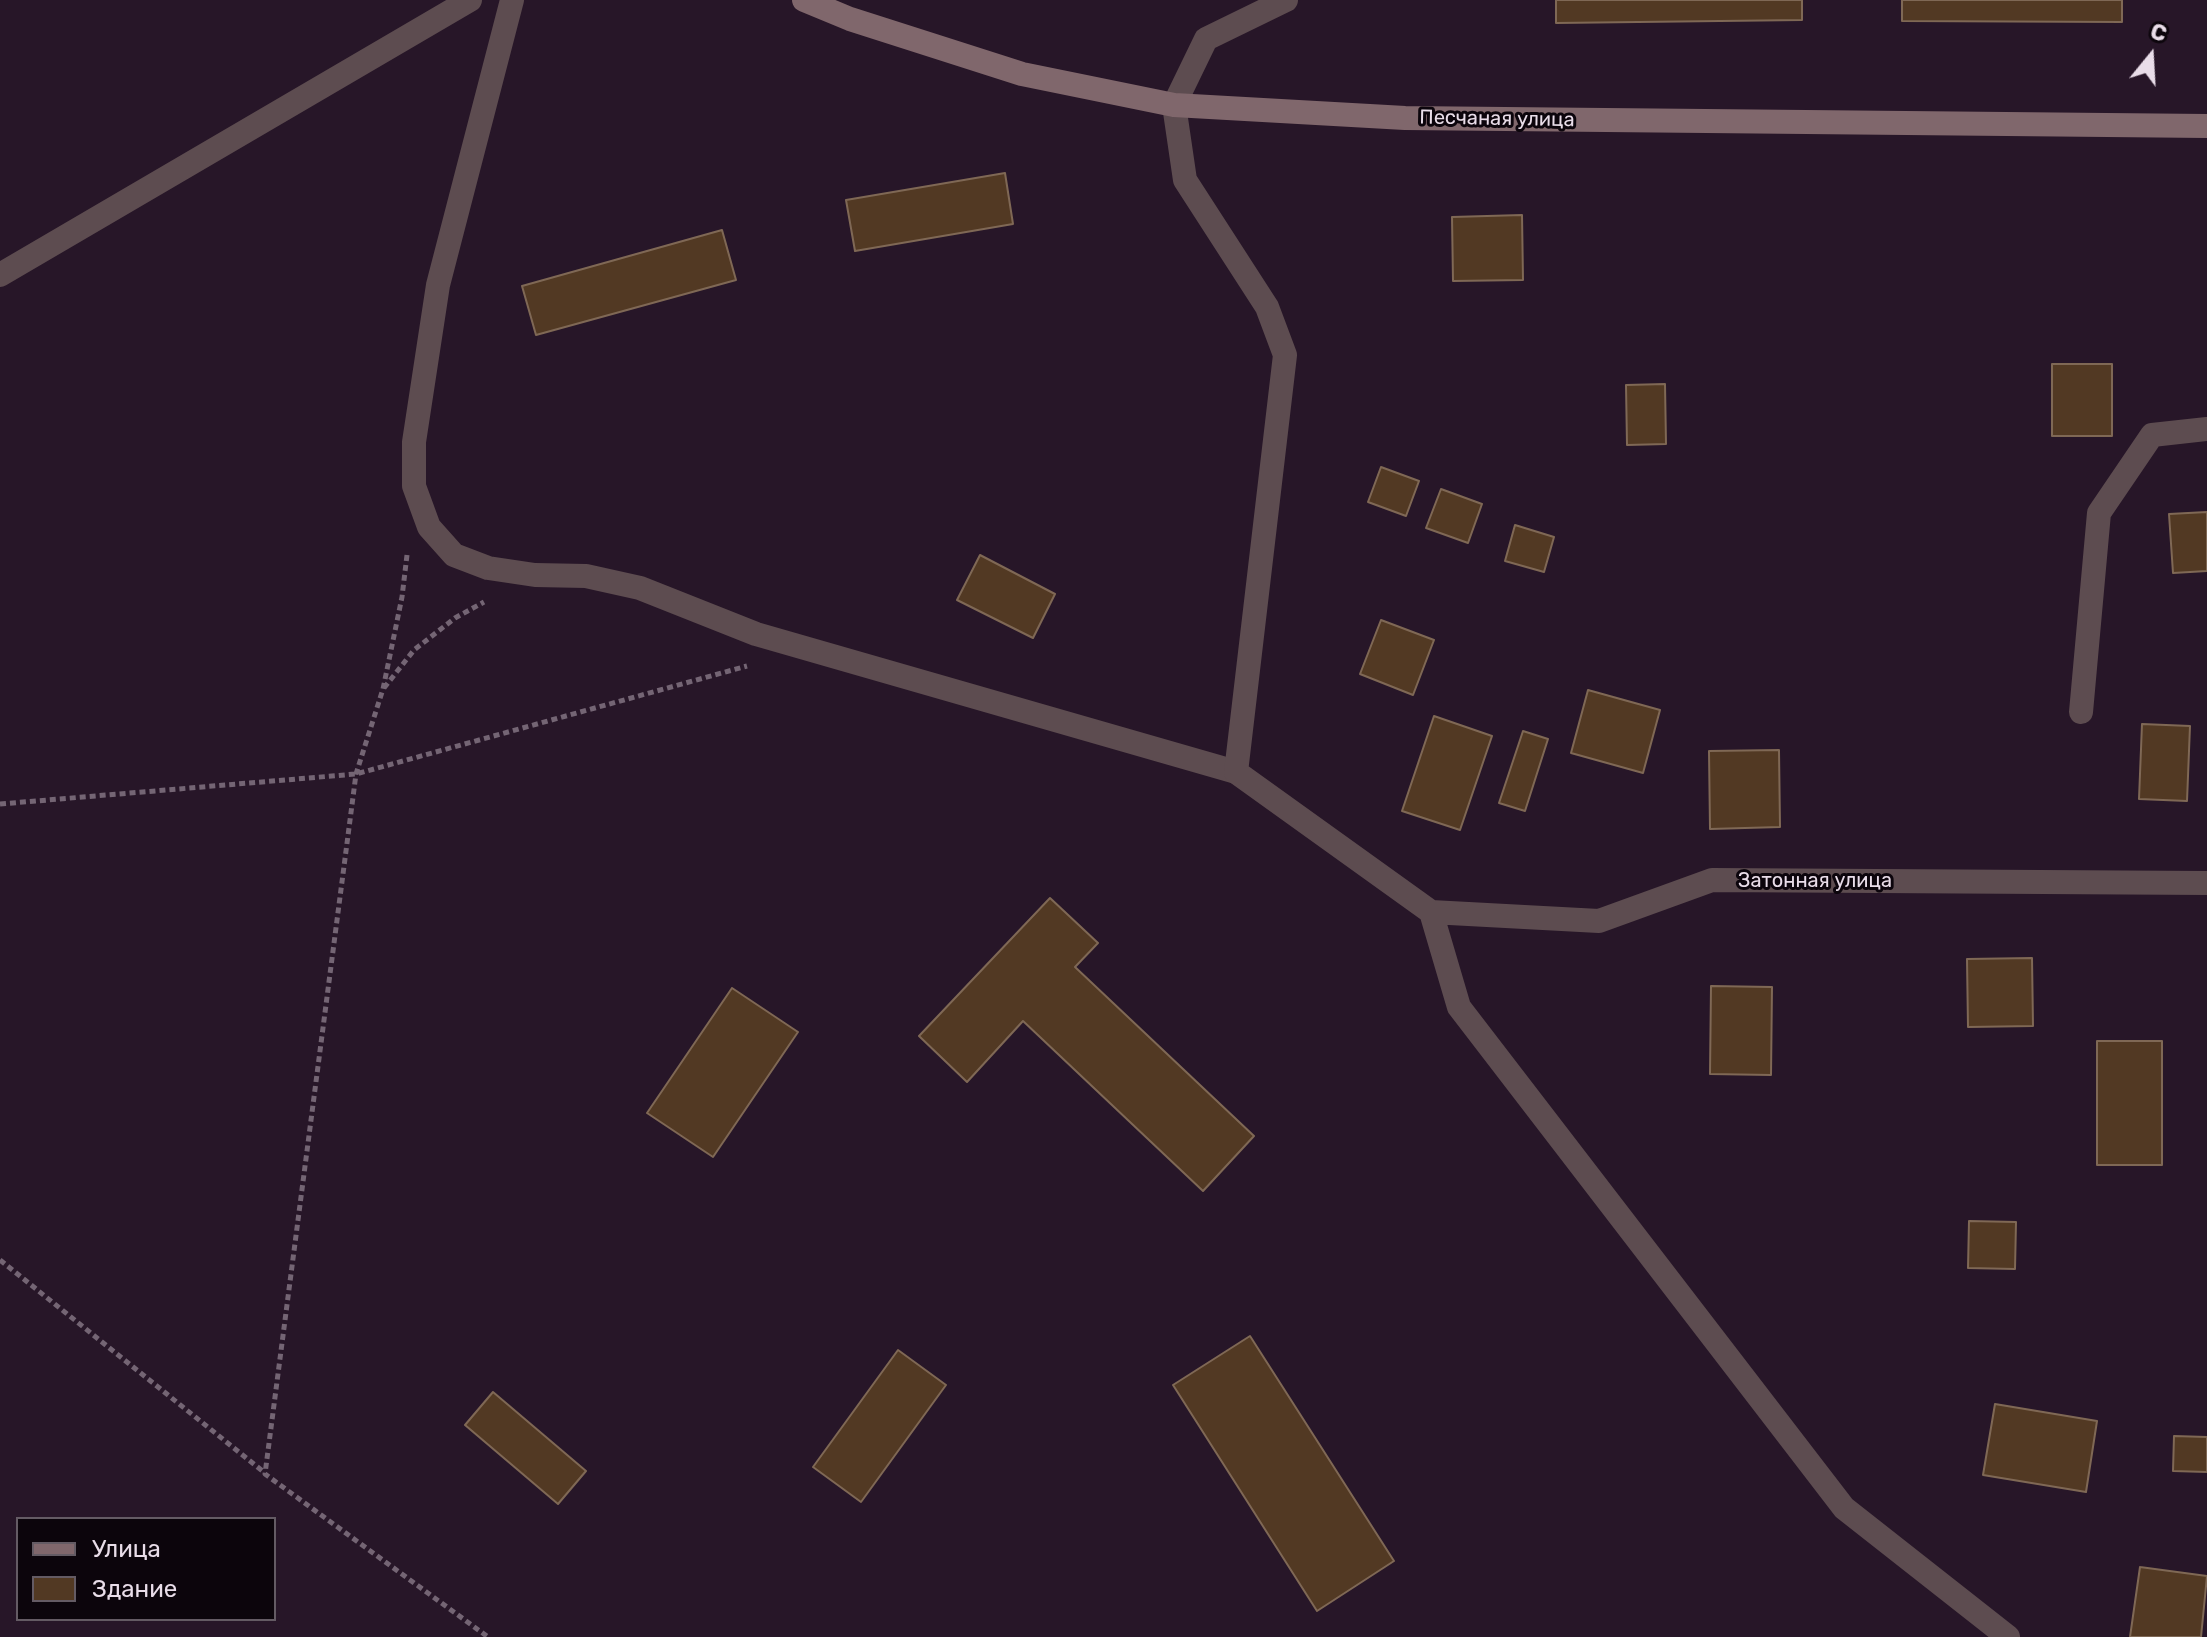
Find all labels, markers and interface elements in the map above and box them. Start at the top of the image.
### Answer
north arrow [2111,16,2191,96]
text: С [2147,17,2170,48]
street label: Песчаная улица [1419,106,1575,132]
street label: Затонная улица [1738,869,1892,893]
legend [16,1517,276,1621]
text: Улица [92,1535,161,1563]
text: Здание [92,1575,177,1603]

